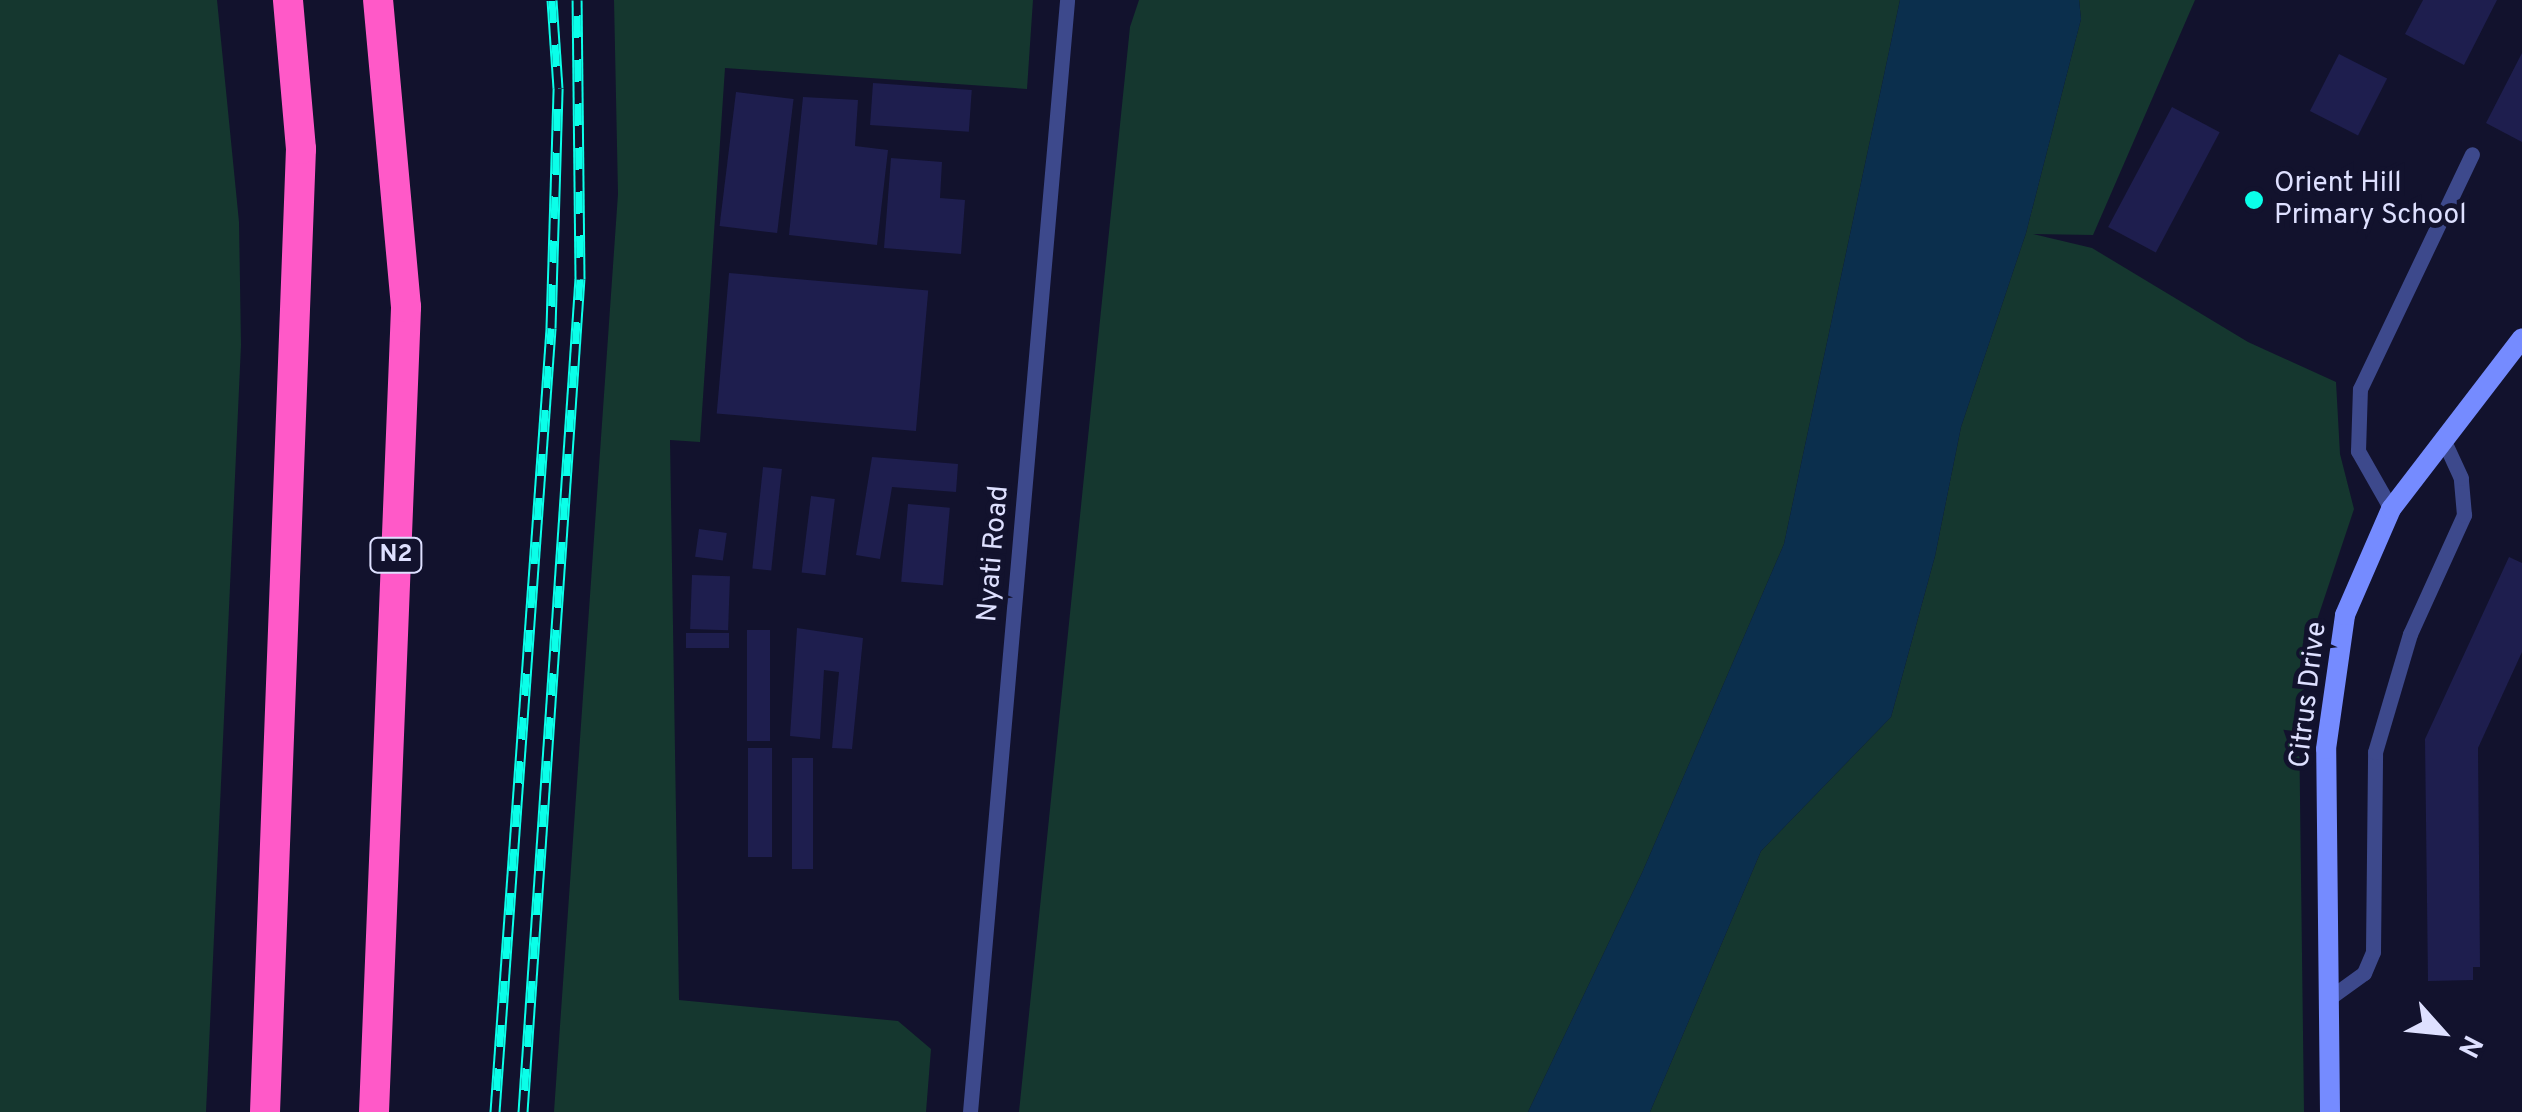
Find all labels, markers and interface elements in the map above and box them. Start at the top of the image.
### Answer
place label: Orient Hill Primary School [2274,167,2466,233]
marker: Orient Hill Primary School [2243,189,2265,211]
street label: Nyati Road [971,484,1017,624]
road number: N2 [368,535,424,575]
street label: Citrus Drive [2283,620,2335,770]
north arrow [2392,982,2492,1082]
text: N [2448,1028,2489,1063]

